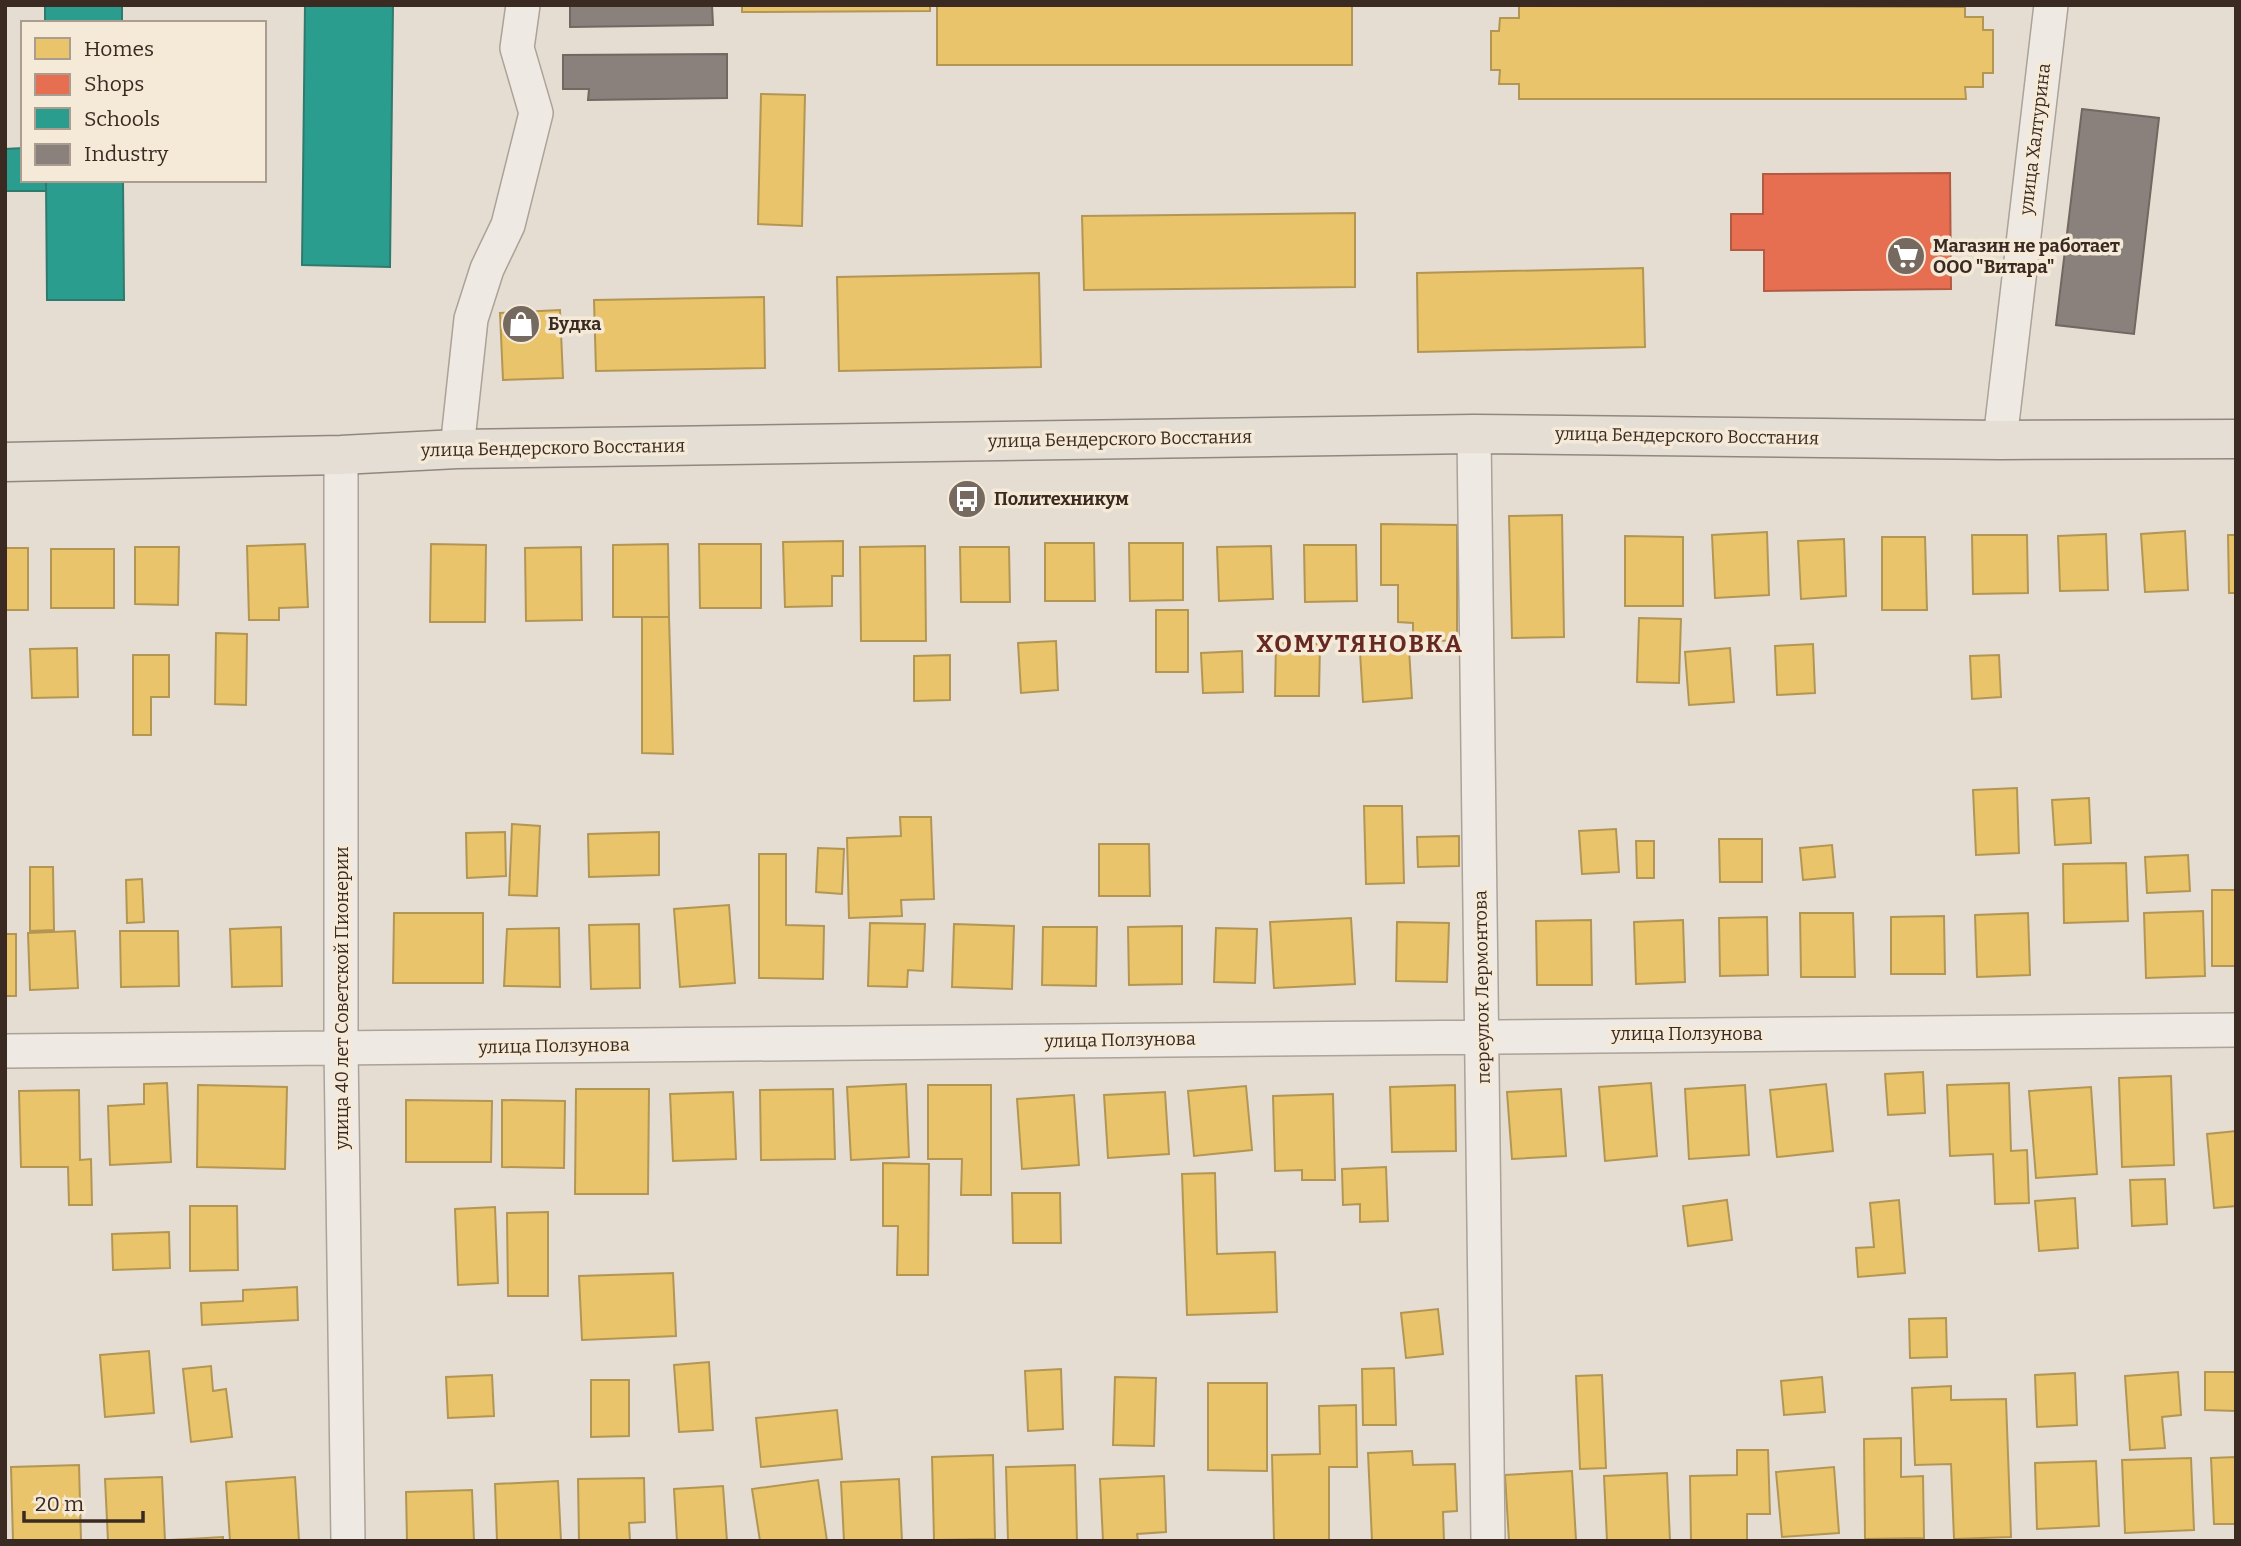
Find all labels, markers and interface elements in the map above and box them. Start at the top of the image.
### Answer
legend [21,21,266,182]
text: Homes [84,36,154,62]
street label: улица Халтурина [2015,62,2055,217]
text: Shops [84,71,144,97]
text: Schools [84,106,160,132]
text: Industry [84,141,169,167]
supermarket icon: Магазин не работает ООО "Витара" [1885,235,1927,277]
place label: Магазин не работает ООО "Витара" [1933,235,2120,278]
shop icon: Будка [500,303,542,345]
place label: Будка [548,313,601,335]
street label: улица Бендерского Восстания [1554,423,1819,449]
street label: улица Бендерского Восстания [987,426,1252,452]
street label: улица Бендерского Восстания [420,435,685,461]
bus stop icon: Политехникум [946,478,988,520]
place label: Политехникум [994,488,1129,510]
district label: ХОМУТЯНОВКА [1256,630,1464,658]
street label: улица 40 лет Советской Пионерии [331,846,353,1151]
street label: переулок Лермонтова [1469,890,1495,1084]
street label: улица Ползунова [1610,1023,1763,1045]
street label: улица Ползунова [1043,1028,1196,1052]
street label: улица Ползунова [477,1034,630,1058]
scale bar [24,1480,144,1524]
text: 20 m [35,1491,84,1517]

